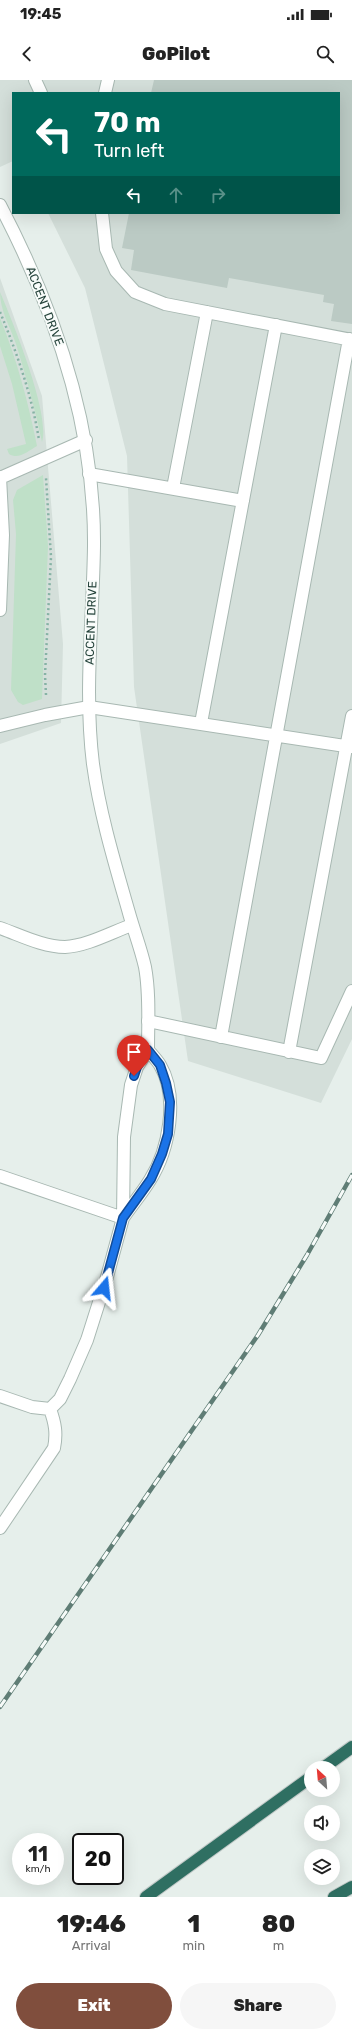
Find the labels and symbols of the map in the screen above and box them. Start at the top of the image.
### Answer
street label: ACCENT DRIVE [23,264,67,348]
street label: ACCENT DRIVE [83,581,99,665]
pin [117,1035,151,1076]
position arrow [83,1267,125,1309]
north arrow [304,1761,340,1797]
speed limit sign: 20 [72,1833,124,1885]

